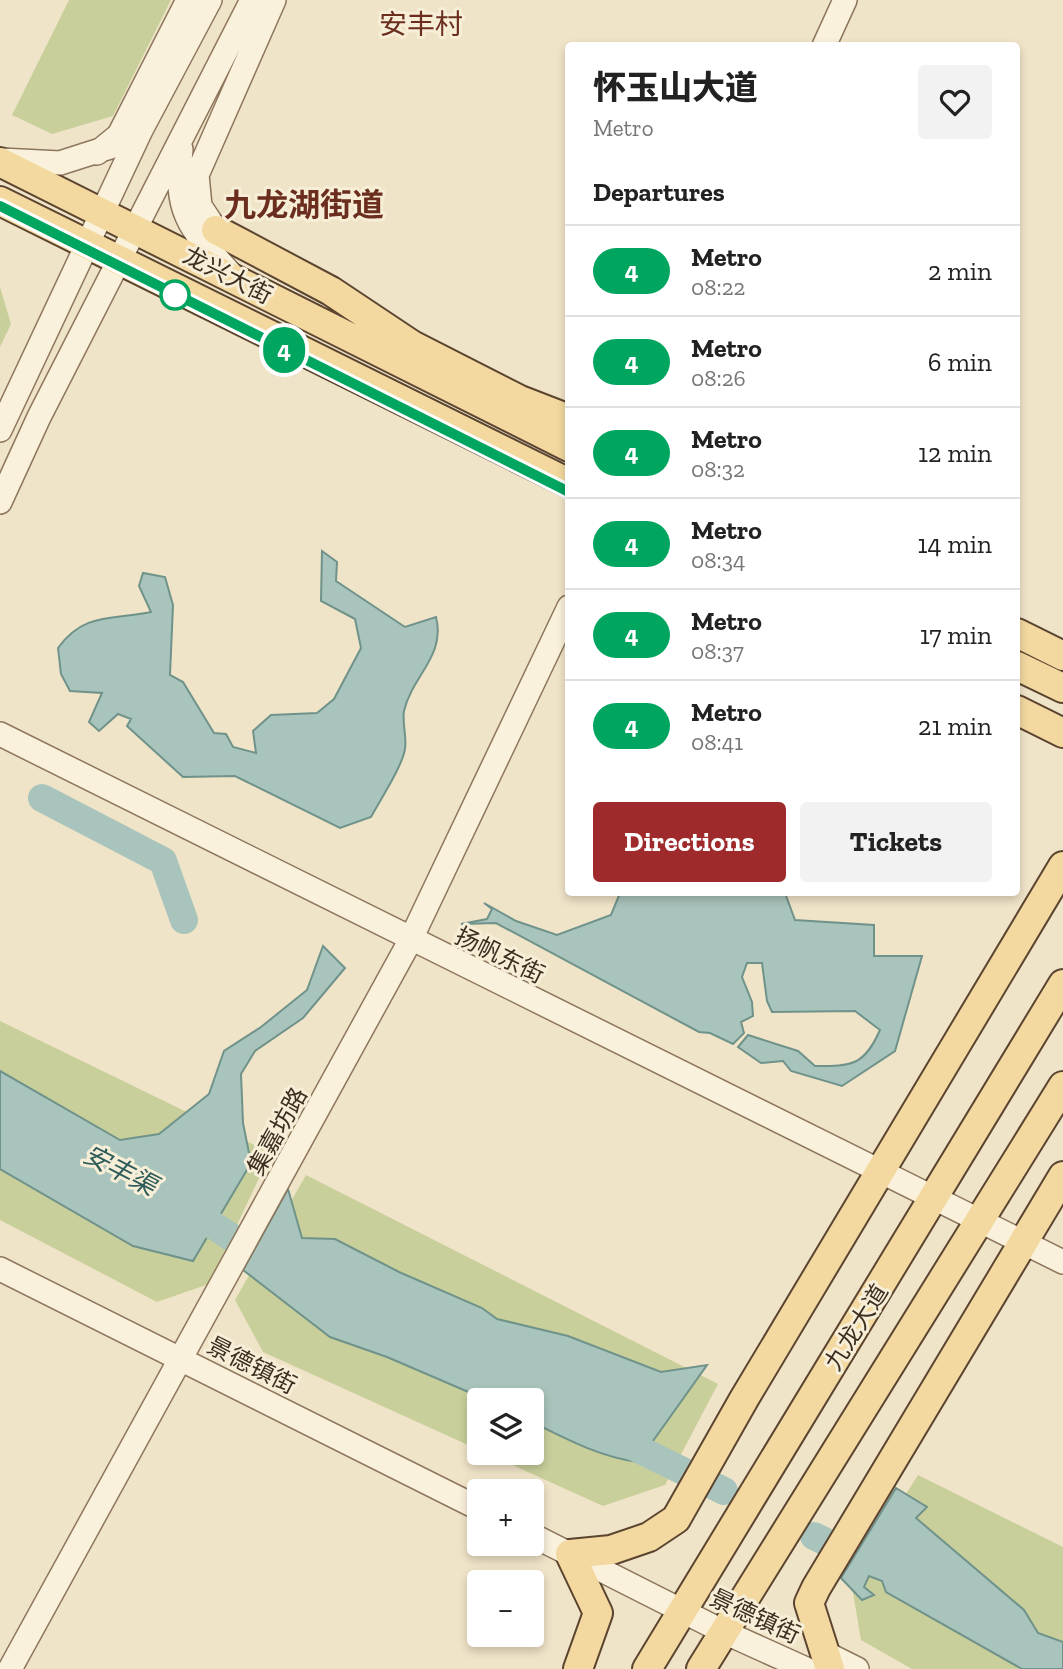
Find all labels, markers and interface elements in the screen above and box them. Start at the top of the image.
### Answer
district label: 安丰村 [379,8,463,41]
button: heart [918,65,992,139]
text: 怀玉山大道 [593,68,758,107]
text: Metro [593,114,654,142]
text: Departures [593,176,725,208]
district label: 九龙湖街道 [224,186,384,224]
street label: 龙兴大街 [179,240,277,310]
text: Metro [691,241,762,273]
text: 2 min [928,255,992,287]
text: 4 [625,256,638,285]
text: 08:22 [691,273,745,301]
unlabelled marker [160,280,190,310]
line badge: 4 [261,327,307,373]
text: Metro [691,332,762,364]
text: 4 [277,335,291,364]
text: 6 min [928,346,992,378]
text: 4 [625,347,638,376]
text: 08:26 [691,364,746,392]
text: Metro [691,423,762,455]
text: 12 min [918,437,992,469]
text: 4 [625,438,638,467]
text: 08:32 [691,455,745,483]
text: Metro [691,514,762,546]
text: 14 min [917,528,992,560]
text: 4 [625,529,638,558]
text: 08:34 [691,546,745,574]
text: Metro [691,605,762,637]
text: 17 min [920,619,992,651]
text: 4 [625,620,638,649]
text: 08:37 [691,637,744,665]
text: Metro [691,696,762,728]
text: 21 min [918,710,992,742]
text: 4 [625,711,638,740]
text: 08:41 [691,728,743,756]
button: Directions [593,802,786,882]
button: Tickets [800,802,992,882]
street label: 扬帆东街 [451,921,549,989]
street label: 集嘉坊路 [241,1082,313,1180]
water label: 安丰渠 [78,1138,166,1204]
street label: 九龙大道 [818,1279,894,1375]
street label: 景德镇街 [203,1330,301,1400]
map controls [467,1388,544,1647]
button: layers [467,1388,544,1465]
button: + [467,1479,544,1556]
button: − [467,1570,544,1647]
street label: 景德镇街 [705,1583,805,1649]

